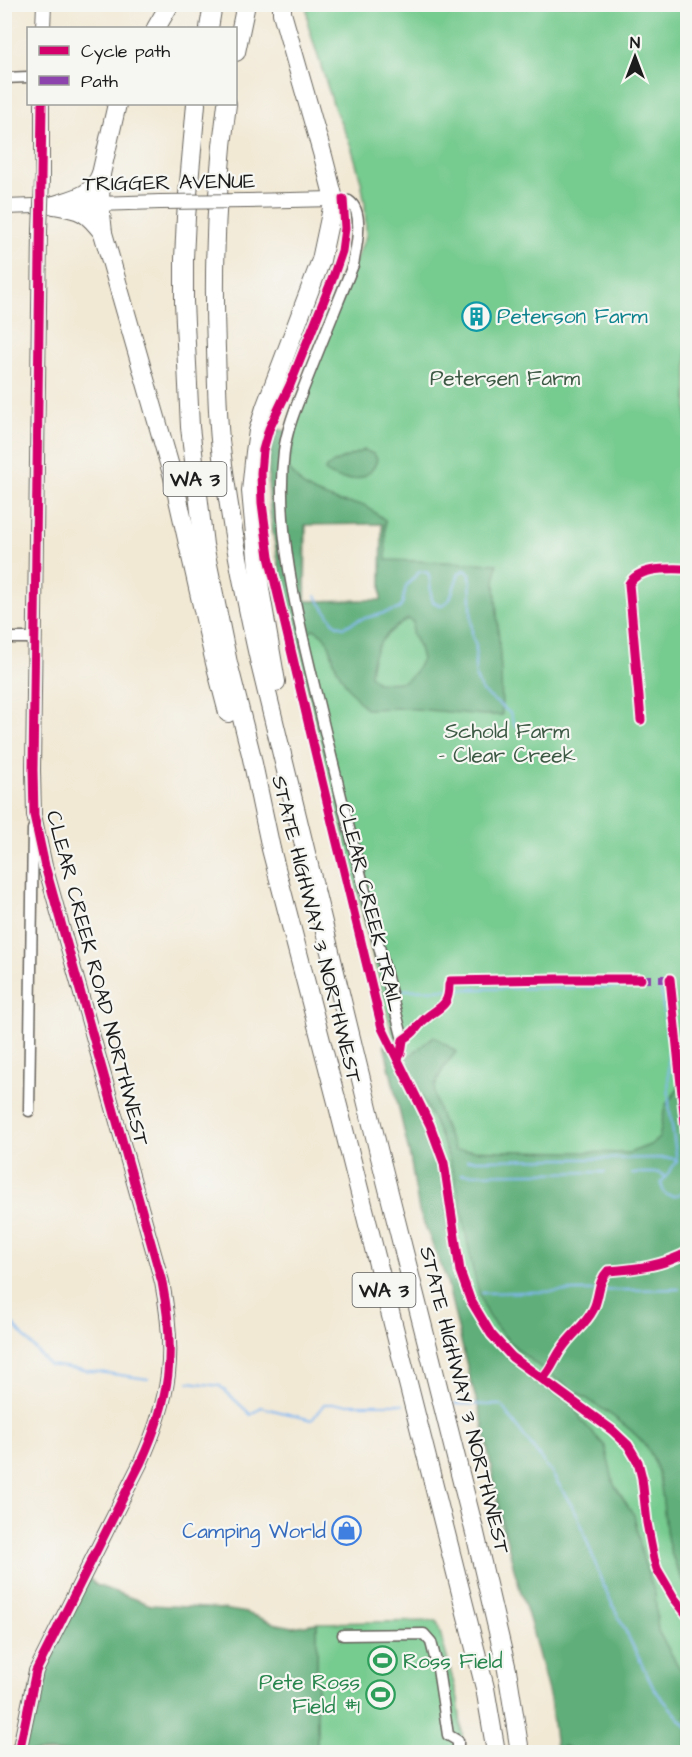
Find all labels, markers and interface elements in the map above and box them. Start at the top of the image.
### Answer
legend [27,27,237,105]
north arrow [605,27,665,87]
text: N [630,32,640,54]
text: Cycle path [81,39,170,65]
text: Path [81,69,118,94]
street label: TRIGGER AVENUE [82,166,256,199]
building icon: Peterson Farm [460,300,492,332]
place label: Peterson Farm [497,302,648,331]
park label: Petersen Farm [430,364,581,393]
road number: WA 3 [164,462,226,496]
park label: Schold Farm - Clear Creek [438,717,576,770]
street label: STATE HIGHWAY 3 NORTHWEST [264,772,369,1087]
street label: CLEAR CREEK TRAIL [331,800,411,1015]
street label: CLEAR CREEK ROAD NORTHWEST [39,807,157,1150]
street label: STATE HIGHWAY 3 NORTHWEST [412,1243,517,1558]
road number: WA 3 [352,1273,416,1307]
shop icon: Camping World [331,1515,363,1547]
place label: Camping World [182,1517,326,1548]
sports icon: Ross Field [366,1645,398,1677]
place label: Ross Field [403,1647,503,1676]
place label: Pete Ross Field #1 [259,1668,360,1721]
sports icon: Pete Ross Field #1 [365,1678,397,1710]

